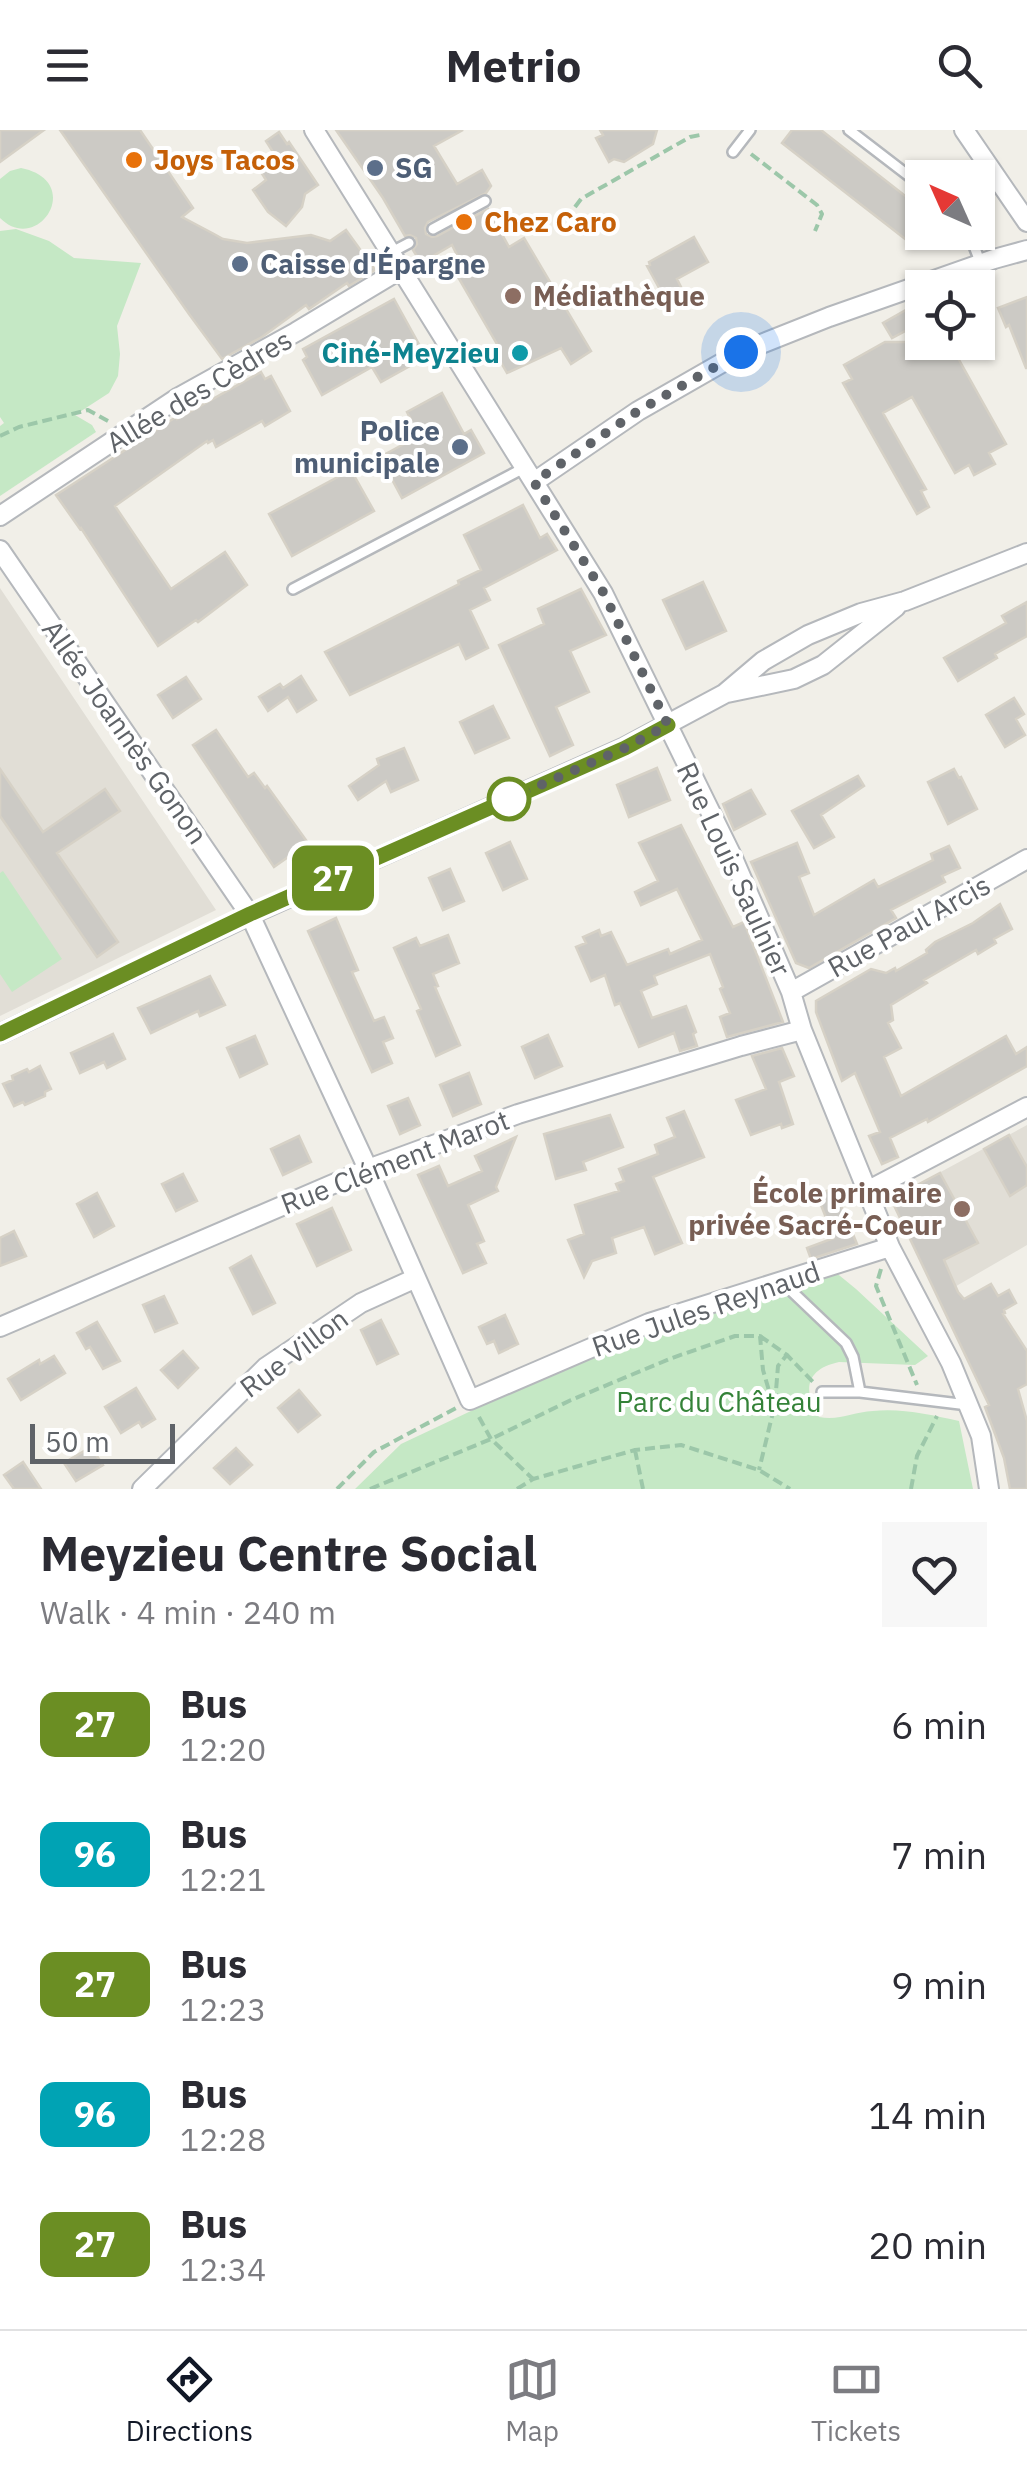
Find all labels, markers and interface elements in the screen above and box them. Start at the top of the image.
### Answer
text: Metrio [446,36,581,94]
icon: menu [40,38,95,93]
icon: search [932,38,987,93]
place label: Joys Tacos [154,141,295,178]
marker: Joys Tacos [123,149,145,171]
place label: SG [395,149,433,186]
marker: SG [364,157,386,179]
north arrow [905,160,995,250]
map controls [905,160,995,360]
place label: Chez Caro [484,203,617,240]
marker: Chez Caro [453,211,475,233]
place label: Caisse d'Épargne [260,245,486,282]
marker: Caisse d'Épargne [229,253,251,275]
button: locate [905,270,995,360]
place label: Médiathèque [533,277,705,314]
marker: Médiathèque [502,285,524,307]
street label: Allée des Cèdres [99,321,298,461]
your location [716,327,766,377]
place label: Ciné-Meyzieu [322,334,500,371]
marker: Ciné-Meyzieu [509,342,531,364]
place label: Police municipale [294,412,440,481]
marker: Police municipale [449,436,471,458]
street label: Allée Joannès Gonon [34,612,217,851]
street label: Rue Louis Saulnier [669,756,800,982]
unlabelled marker [488,778,530,820]
line badge: 27 [288,846,378,910]
text: 27 [312,855,354,901]
street label: Rue Paul Arcis [821,866,997,985]
street label: Rue Clément Marot [275,1101,514,1222]
place label: École primaire privée Sacré-Coeur [688,1174,942,1243]
marker: École primaire privée Sacré-Coeur [951,1198,973,1220]
street label: Rue Jules Reynaud [587,1252,825,1365]
street label: Rue Villon [232,1300,355,1405]
park label: Parc du Château [616,1383,822,1420]
scale bar [30,1419,175,1464]
text: 50 m [45,1423,110,1460]
text: Meyzieu Centre Social [40,1522,537,1584]
button: heart [882,1522,987,1627]
text: Walk · 4 min · 240 m [40,1591,336,1633]
text: Bus [180,1679,247,1728]
text: 6 min [891,1700,987,1749]
text: 27 [74,1701,116,1747]
text: 12:20 [180,1728,266,1770]
text: Bus [180,1809,247,1858]
text: 7 min [891,1830,987,1879]
text: 96 [74,1831,116,1877]
text: 12:21 [180,1858,266,1900]
text: Bus [180,1939,247,1988]
text: 9 min [891,1960,987,2009]
text: 27 [74,1961,116,2007]
text: 12:23 [180,1988,266,2030]
text: Bus [180,2069,247,2118]
text: 14 min [868,2090,987,2139]
text: 96 [74,2091,116,2137]
text: 12:28 [180,2118,266,2160]
text: Bus [180,2199,247,2248]
text: 20 min [868,2220,987,2269]
text: 27 [74,2221,116,2267]
text: 12:34 [180,2248,266,2290]
tab: Directions [126,2352,253,2449]
tab: Map [505,2352,560,2449]
tab: Tickets [811,2352,901,2449]

